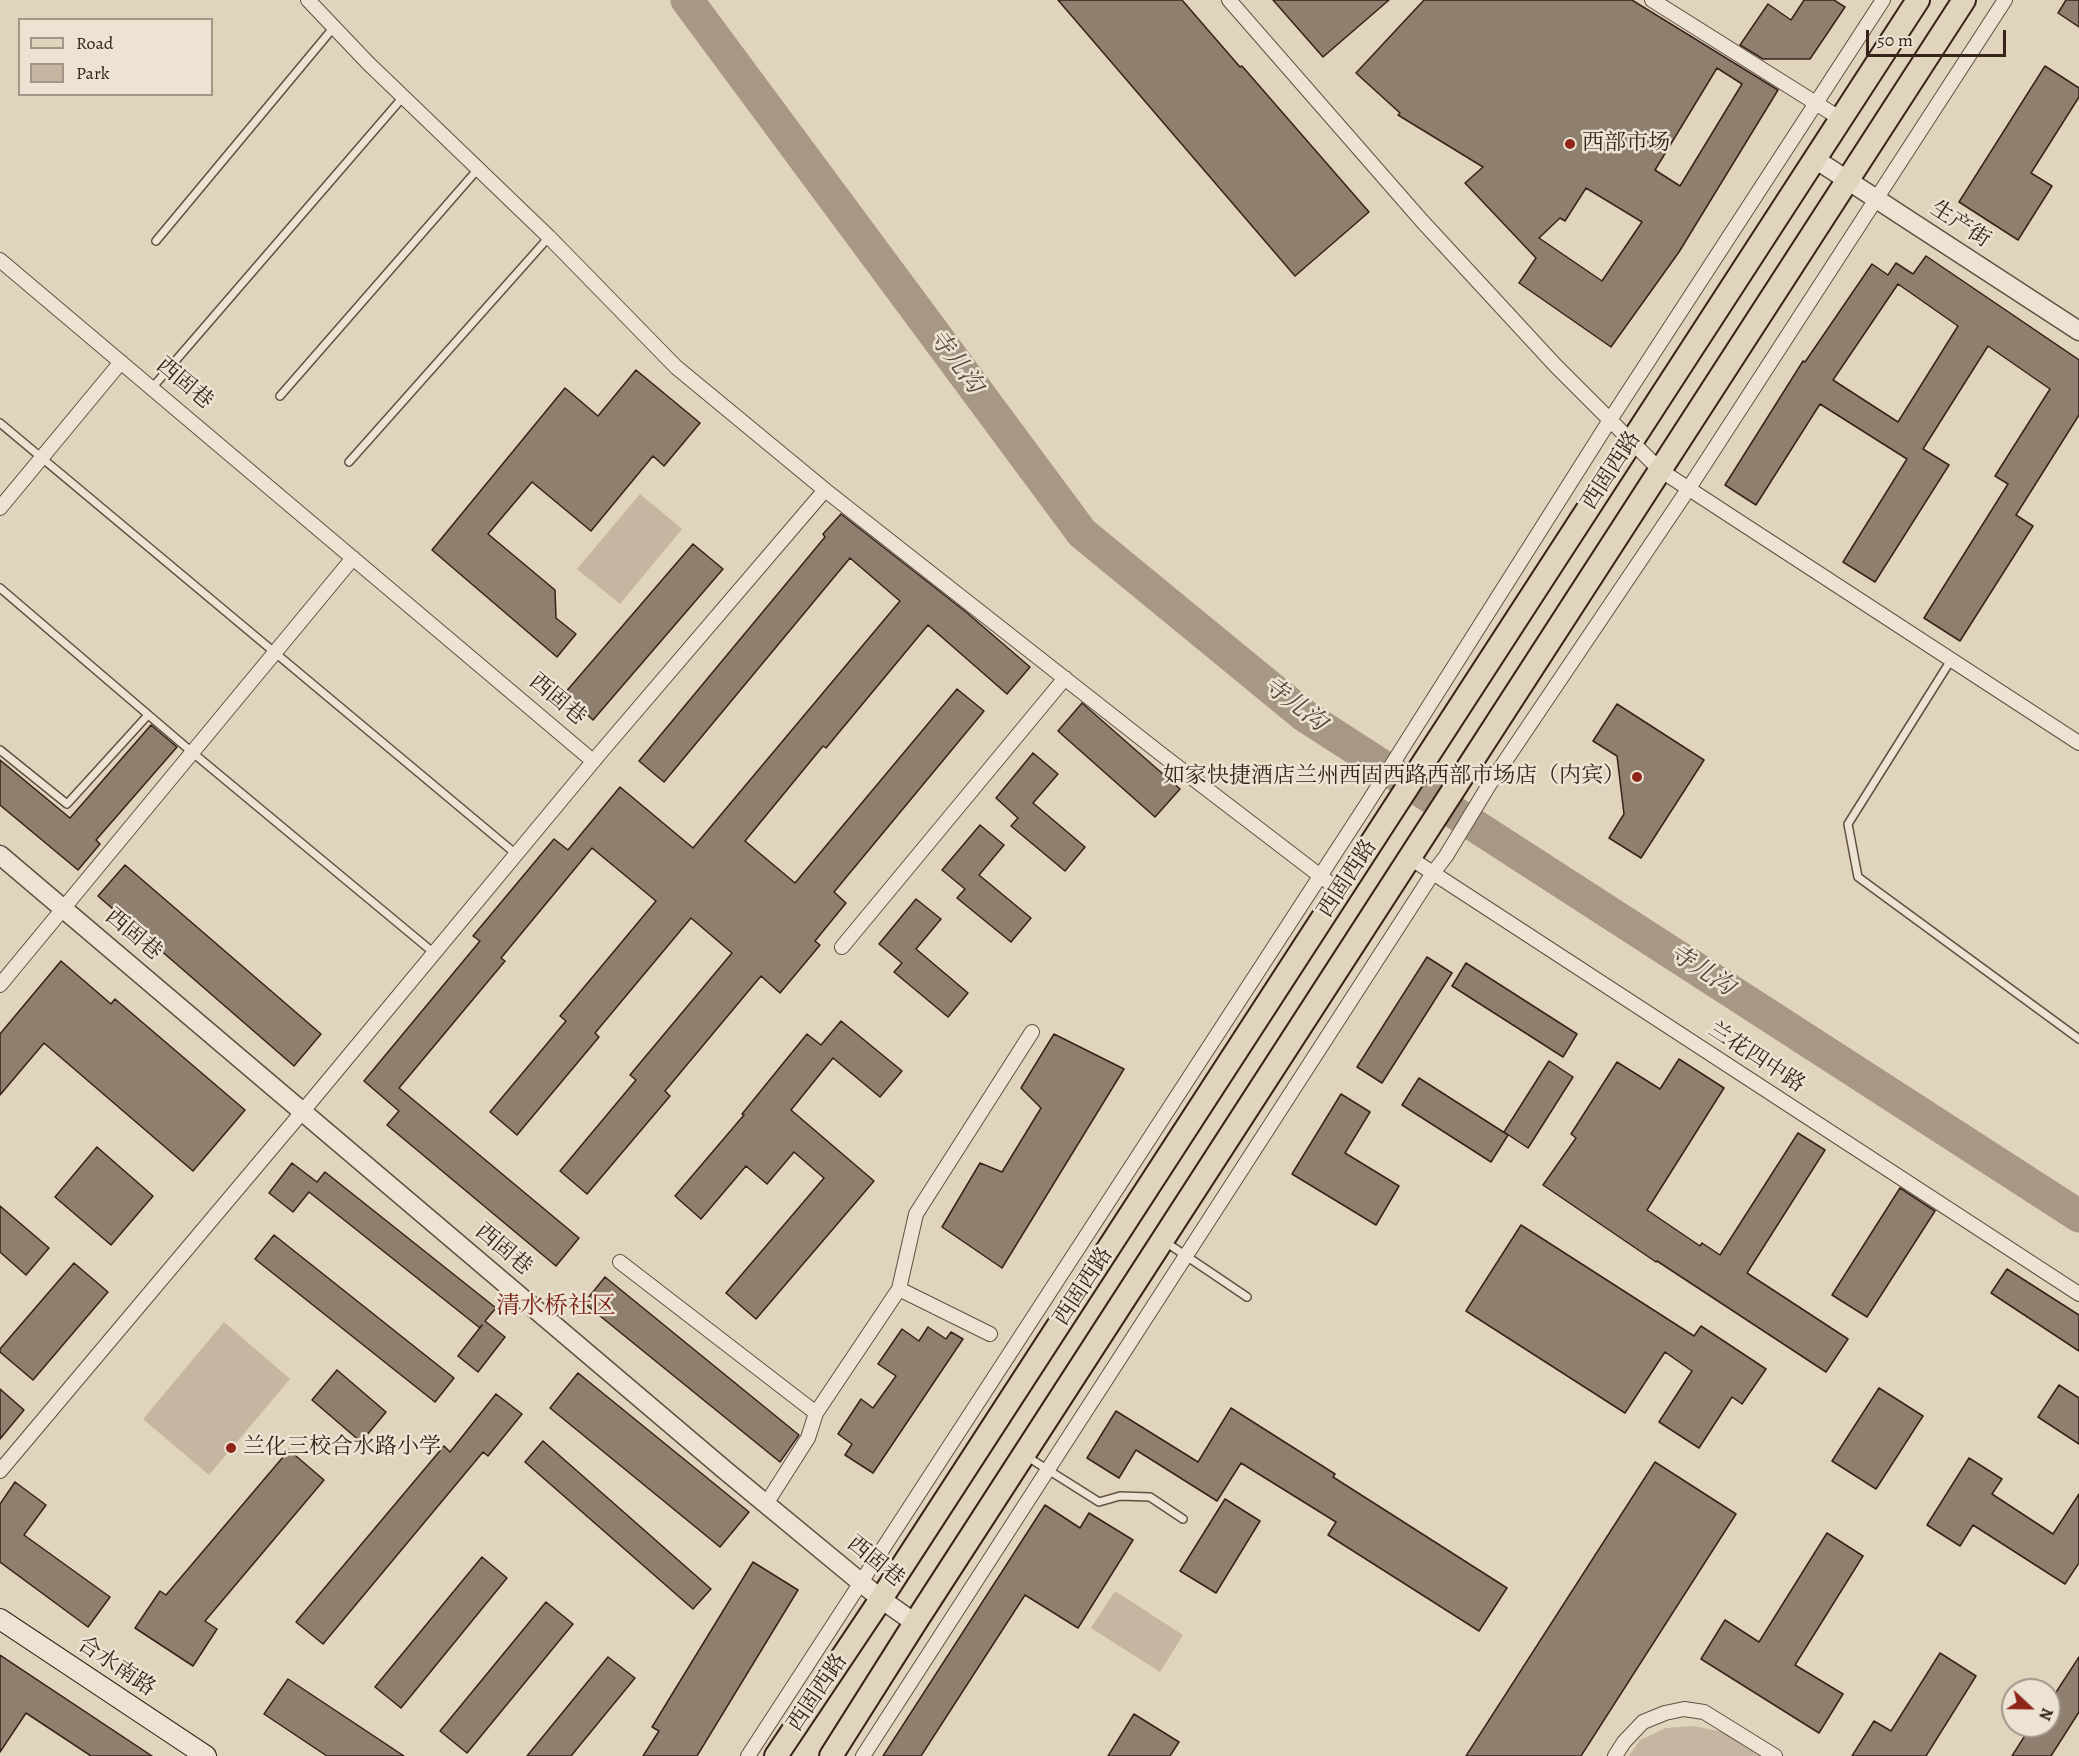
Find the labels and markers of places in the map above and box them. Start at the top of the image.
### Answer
place label: 西部市场 [1582,131,1670,157]
marker: 西部市场 [1563,137,1577,151]
place label: 如家快捷酒店兰州西固西路西部市场店（内宾） [1163,764,1625,790]
marker: 如家快捷酒店兰州西固西路西部市场店（内宾） [1630,770,1644,784]
place label: 兰化三校合水路小学 [243,1435,441,1461]
marker: 兰化三校合水路小学 [224,1441,238,1455]

